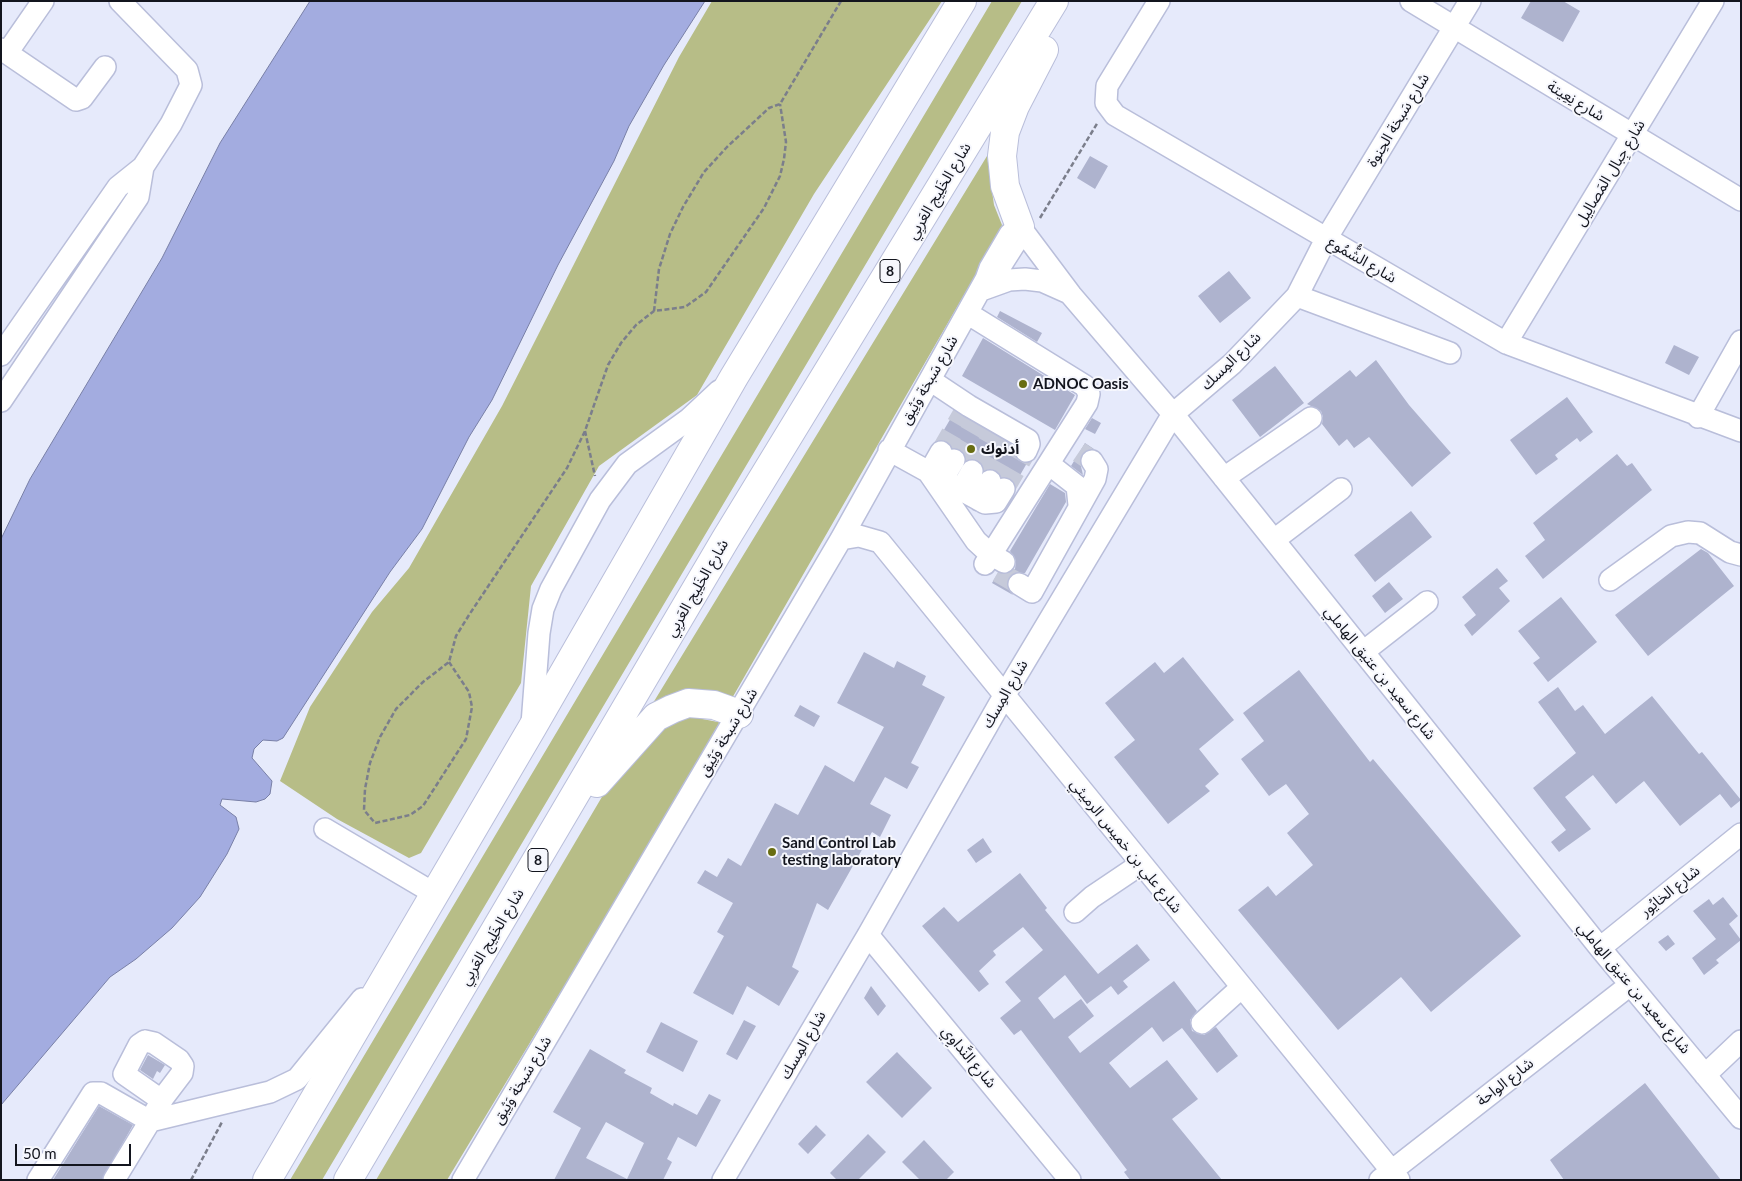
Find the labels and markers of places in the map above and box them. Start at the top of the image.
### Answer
place label: ADNOC Oasis [1033,375,1129,393]
marker: ADNOC Oasis [1017,378,1029,390]
place label: أدنوك [981,440,1019,458]
marker: أدنوك [965,443,977,455]
place label: Sand Control Lab testing laboratory [782,834,901,869]
marker: Sand Control Lab testing laboratory [766,846,778,858]

